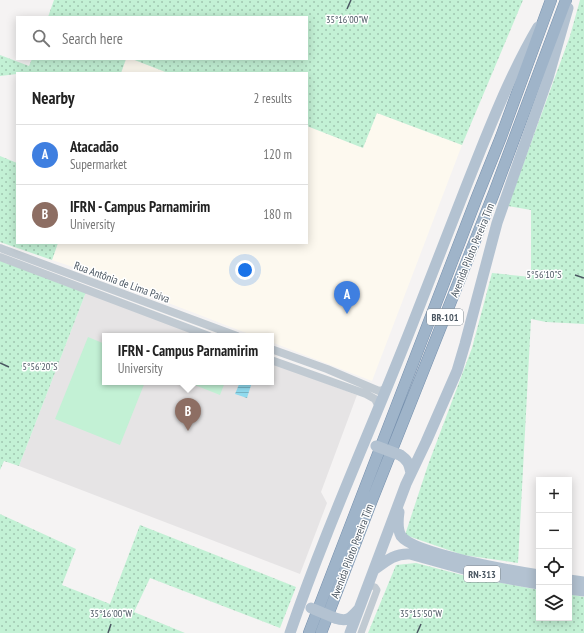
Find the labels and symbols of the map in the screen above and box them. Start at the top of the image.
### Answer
text: 35°16'00"W [326,13,368,26]
street label: Avenida Piloto Pereira Tim [447,201,497,299]
street label: Rua Antônia de Lima Paiva [72,258,172,306]
your location [235,260,255,280]
text: 5°56'10"S [527,268,561,281]
pin: A [334,281,360,314]
road number: BR-101 [427,309,463,325]
text: 5°56'20"S [23,360,57,373]
pin: B [175,398,201,431]
street label: Avenida Piloto Pereira Tim [328,502,376,600]
road number: RN-313 [464,566,500,582]
text: 35°16'00"W [90,607,132,620]
text: 35°15'50"W [400,607,442,620]

